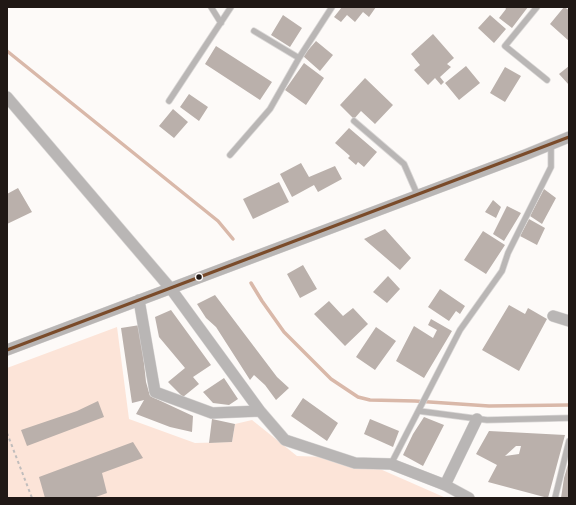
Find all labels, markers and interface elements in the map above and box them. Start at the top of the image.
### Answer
unlabelled marker [194,272,204,282]

